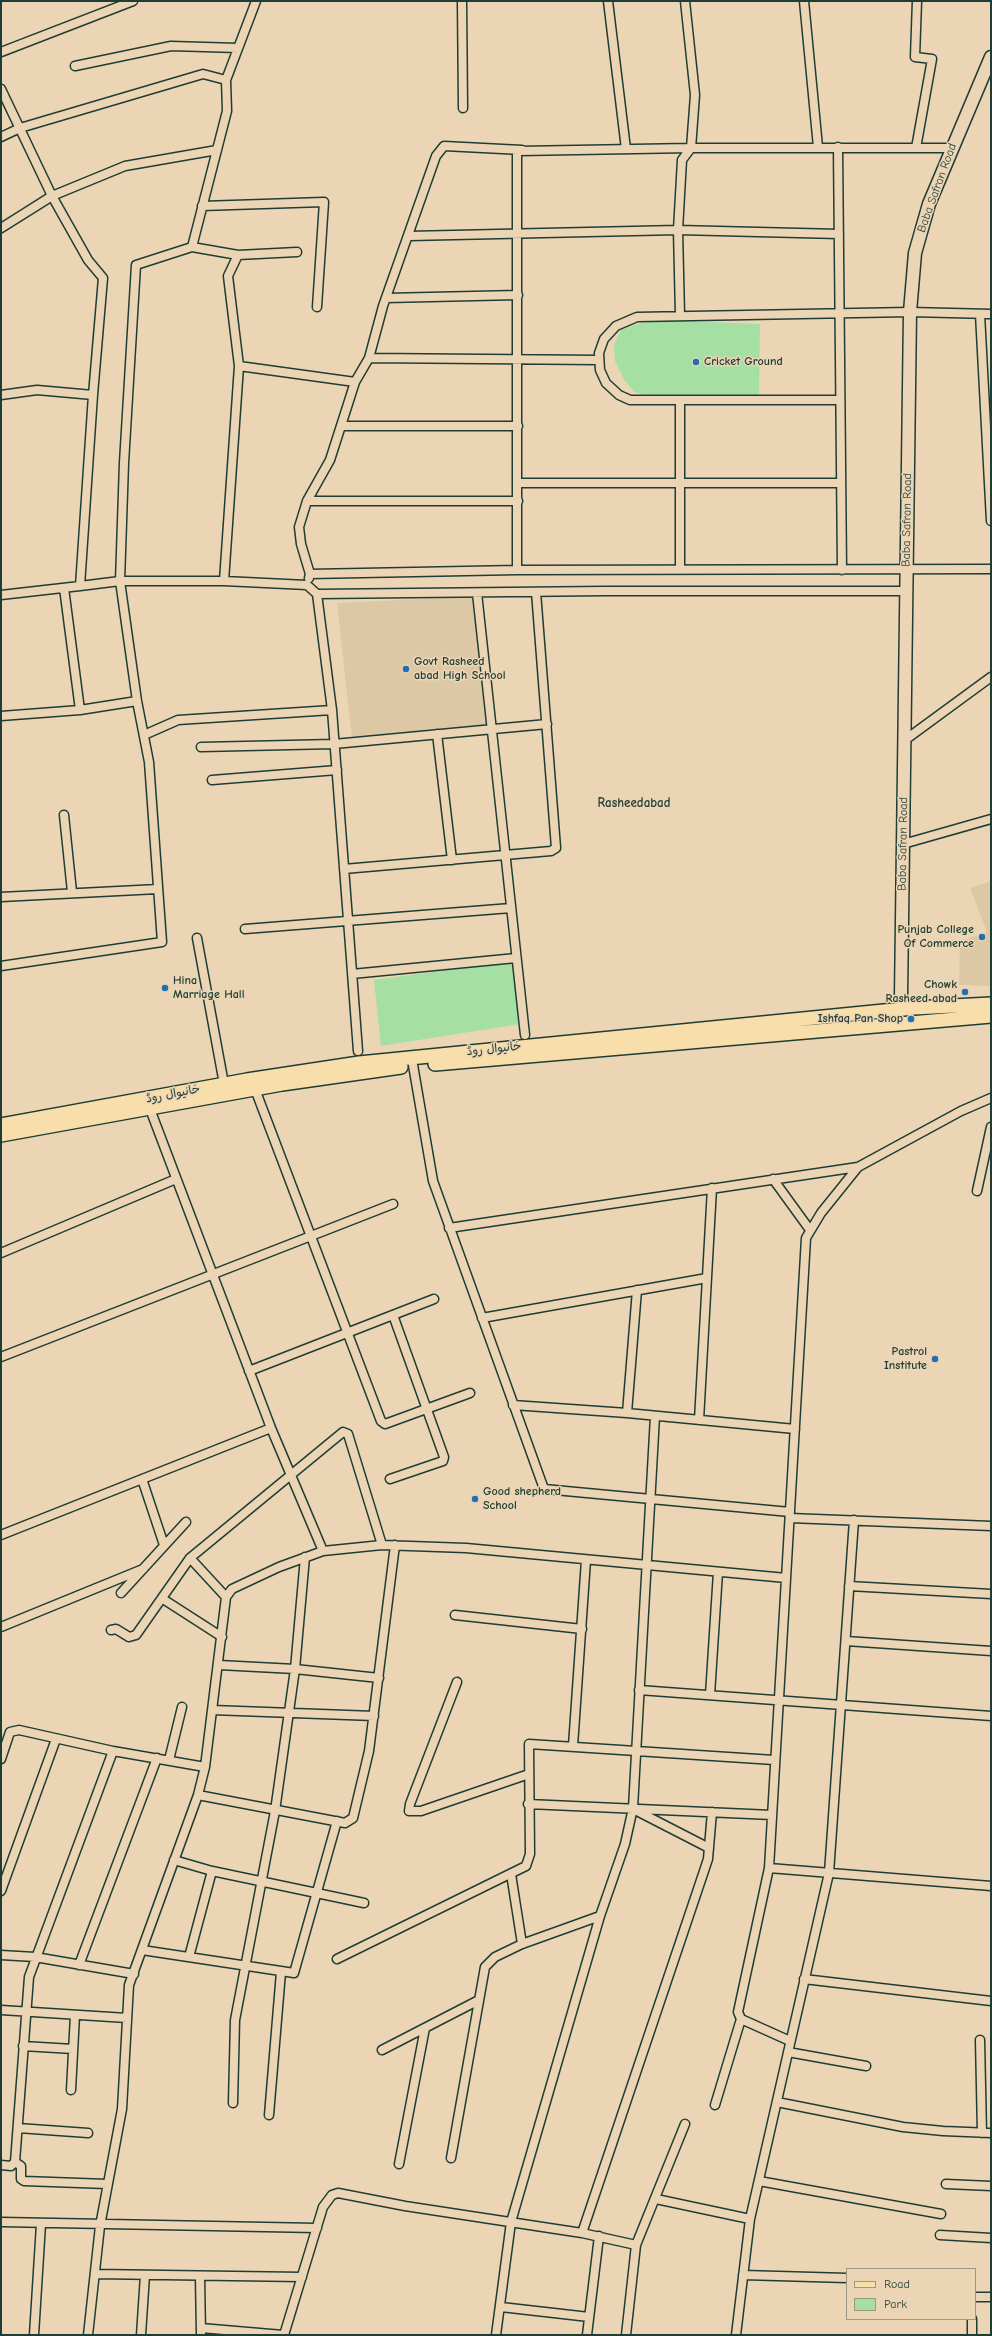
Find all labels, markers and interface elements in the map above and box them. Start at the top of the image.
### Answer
street label: Baba Safran Road [914,142,960,234]
place label: Cricket Ground [704,355,783,369]
marker: Cricket Ground [691,357,701,367]
street label: Baba Safran Road [899,473,915,567]
place label: Govt Rasheed abad High School [414,655,505,683]
marker: Govt Rasheed abad High School [401,664,411,674]
district label: Rasheedabad [598,795,670,811]
street label: Baba Safran Road [895,797,911,891]
place label: Punjab College Of Commerce [897,923,974,951]
marker: Punjab College Of Commerce [977,932,987,942]
place label: Hina Marriage Hall [173,974,245,1002]
place label: Chowk Rasheed abad [885,978,957,1006]
marker: Hina Marriage Hall [160,983,170,993]
marker: Chowk Rasheed abad [960,987,970,997]
place label: Ishfaq Pan Shop [818,1012,903,1026]
marker: Ishfaq Pan Shop [906,1014,916,1024]
street label: خانیوال روڈ [466,1039,522,1059]
street label: خانیوال روڈ [145,1082,201,1106]
place label: Pastrol Institute [884,1345,927,1373]
marker: Pastrol Institute [930,1354,940,1364]
place label: Good shepherd School [483,1485,561,1513]
marker: Good shepherd School [470,1494,480,1504]
legend [846,2268,976,2320]
text: Road [884,2277,910,2291]
text: Park [884,2297,907,2311]

